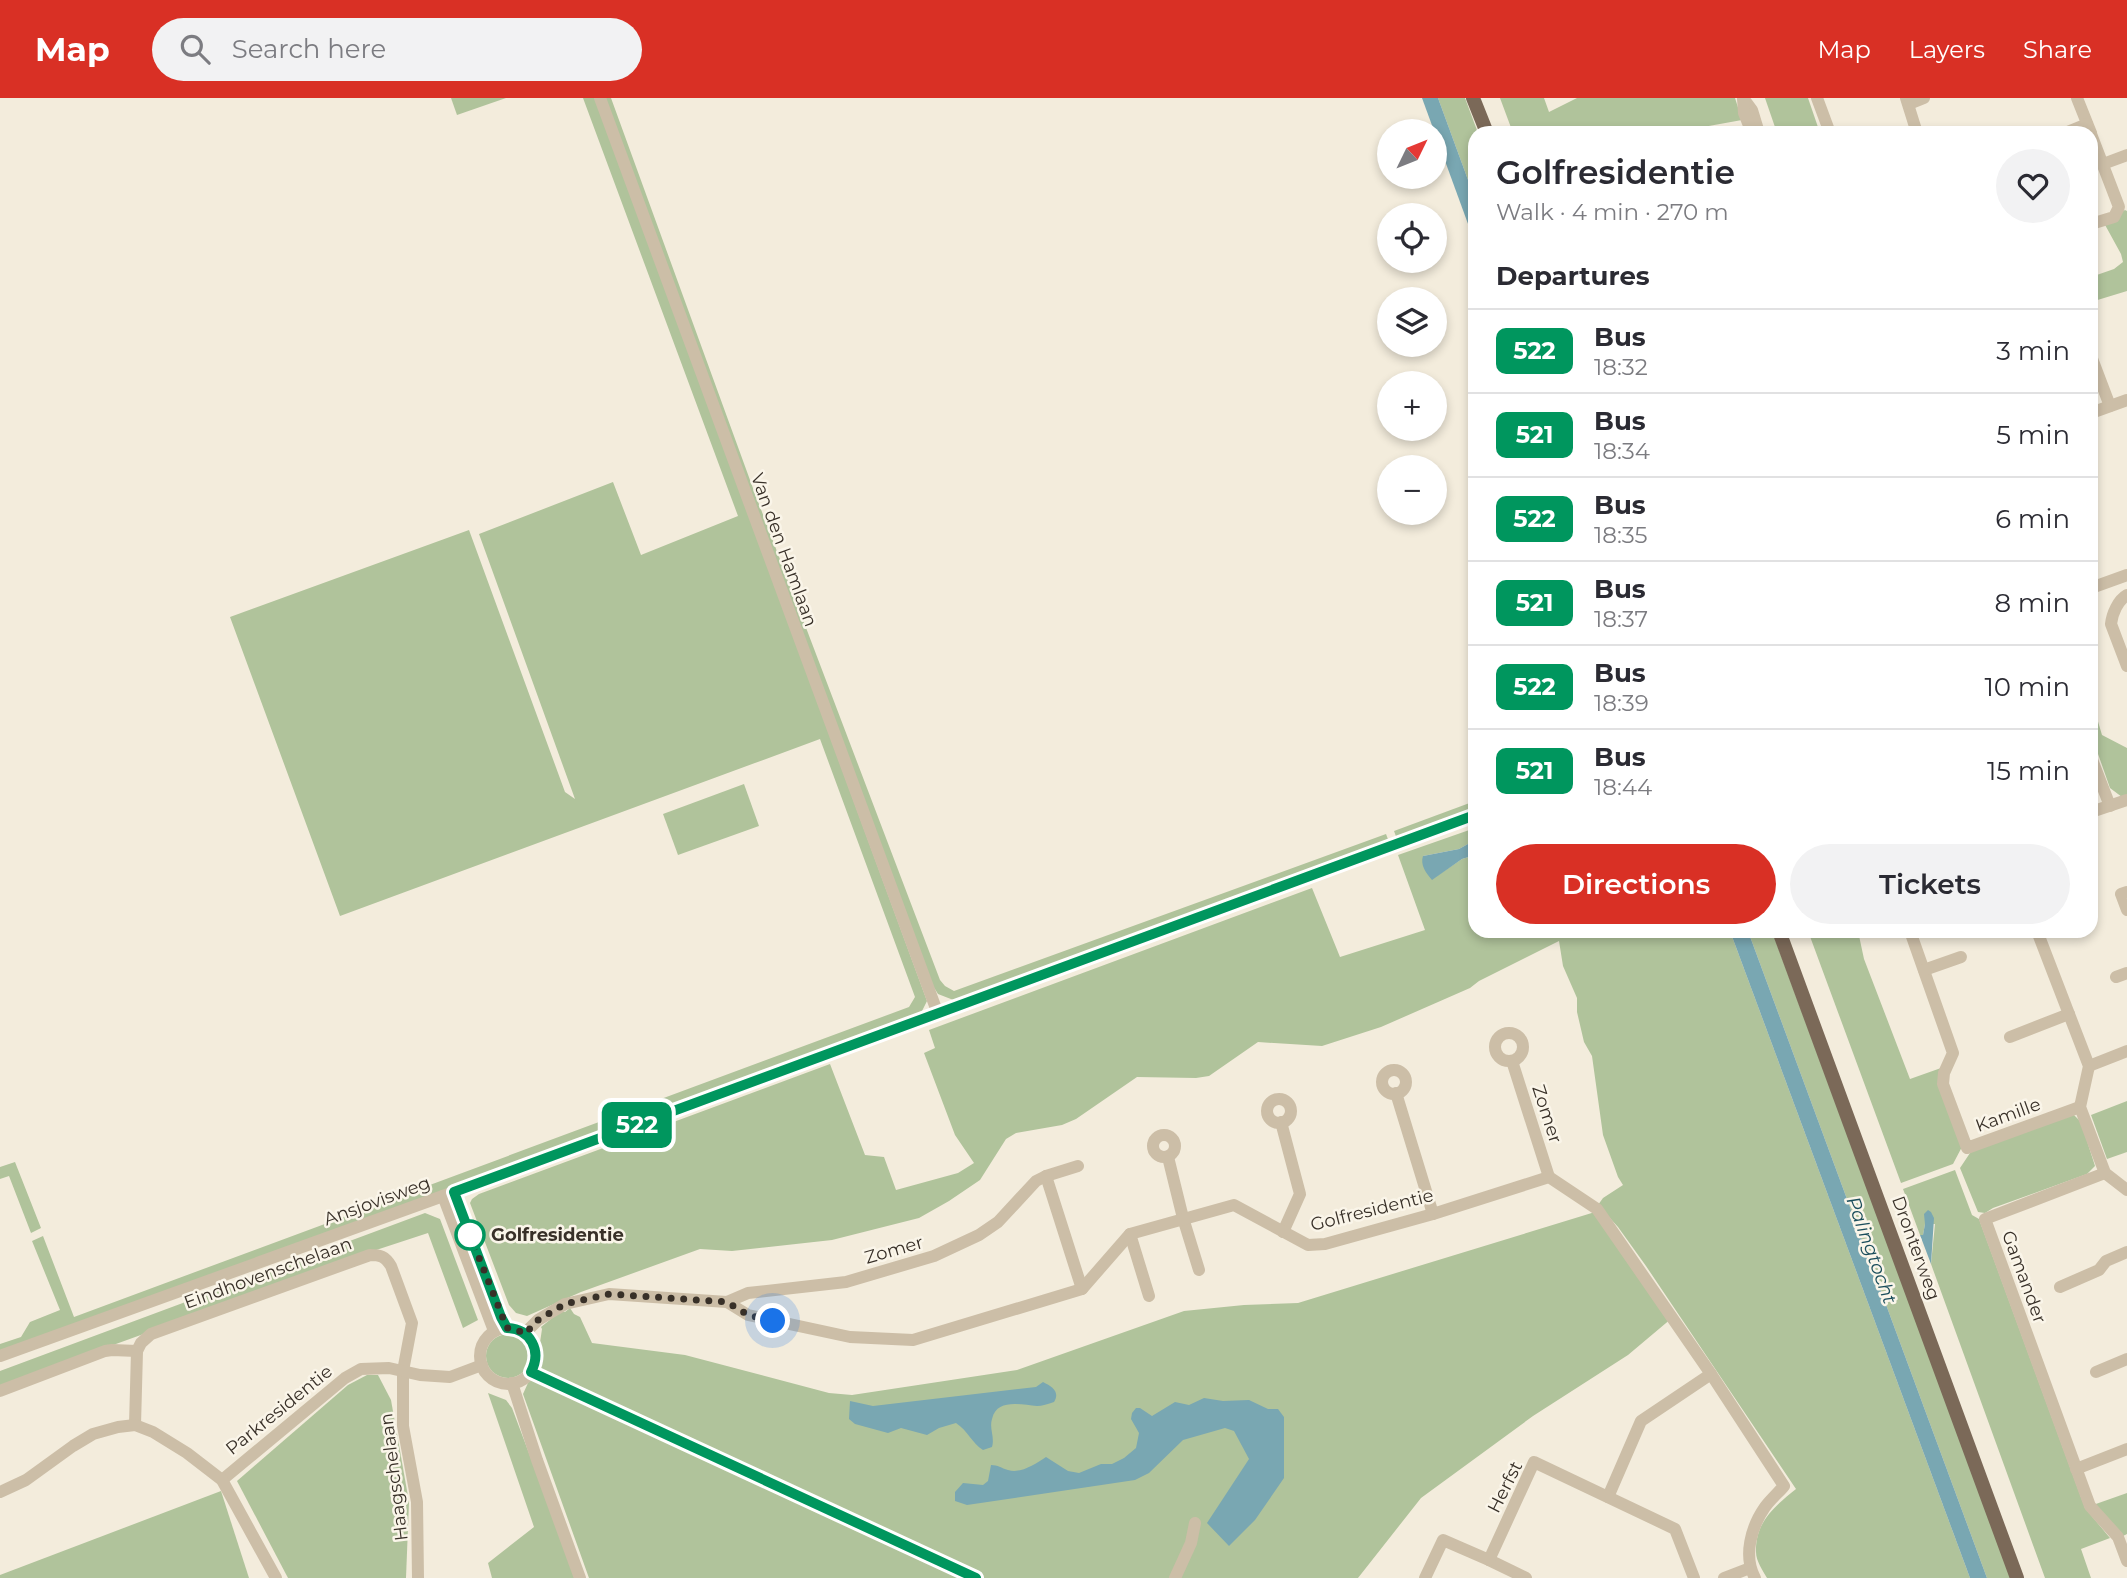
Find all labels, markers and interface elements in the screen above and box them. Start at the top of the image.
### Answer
search box [152,18,642,81]
text: Map [35,29,110,69]
icon: search [176,30,214,68]
text: Search here [232,33,386,65]
text: Map [1817,35,1871,64]
text: Layers [1909,35,1985,64]
text: Share [2023,35,2092,64]
north arrow [1377,119,1447,189]
map controls [1377,119,1447,525]
button: heart [1996,149,2070,223]
text: Golfresidentie [1496,152,1735,192]
text: Walk · 4 min · 270 m [1496,198,1729,226]
button: locate [1377,203,1447,273]
text: Departures [1496,260,1650,292]
button: layers [1377,287,1447,357]
text: Bus [1594,321,1646,353]
text: 3 min [1996,335,2070,367]
text: 522 [1513,336,1556,365]
text: 18:32 [1594,353,1648,381]
button: + [1377,371,1447,441]
text: Bus [1594,405,1646,437]
text: 5 min [1996,419,2070,451]
text: 521 [1516,420,1553,449]
text: 18:34 [1594,437,1650,465]
button: − [1377,455,1447,525]
street label: Van den Hamlaan [746,470,822,630]
text: Bus [1594,489,1646,521]
text: 6 min [1995,503,2070,535]
text: 522 [1513,504,1556,533]
text: 18:35 [1594,521,1648,549]
text: Bus [1594,573,1646,605]
text: 8 min [1994,587,2070,619]
text: 521 [1516,588,1553,617]
text: 18:37 [1594,605,1648,633]
text: Bus [1594,657,1646,689]
text: 10 min [1984,671,2070,703]
text: 522 [1513,672,1556,701]
text: 18:39 [1594,689,1649,717]
text: Bus [1594,741,1646,773]
text: 15 min [1987,755,2070,787]
text: 521 [1516,756,1553,785]
text: 18:44 [1594,773,1652,801]
button: Directions [1496,844,1776,924]
button: Tickets [1790,844,2070,924]
street label: Zomer [1527,1082,1567,1146]
street label: Kamille [1972,1093,2044,1137]
line badge: 522 [597,1102,677,1148]
text: 522 [616,1110,658,1139]
street label: Ansjovisweg [321,1172,433,1230]
street label: Golfresidentie [1308,1184,1436,1236]
water label: Palingtocht [1841,1193,1902,1307]
street label: Dronterweg [1887,1193,1945,1303]
marker: Golfresidentie [455,1220,485,1250]
place label: Golfresidentie [491,1224,624,1246]
street label: Gamander [1997,1228,2051,1326]
street label: Zomer [862,1231,926,1269]
street label: Eindhovenschelaan [181,1232,355,1314]
your location [755,1303,790,1338]
street label: Parkresidentie [221,1360,337,1460]
street label: Haagschelaan [375,1412,413,1542]
street label: Herfst [1483,1458,1527,1516]

